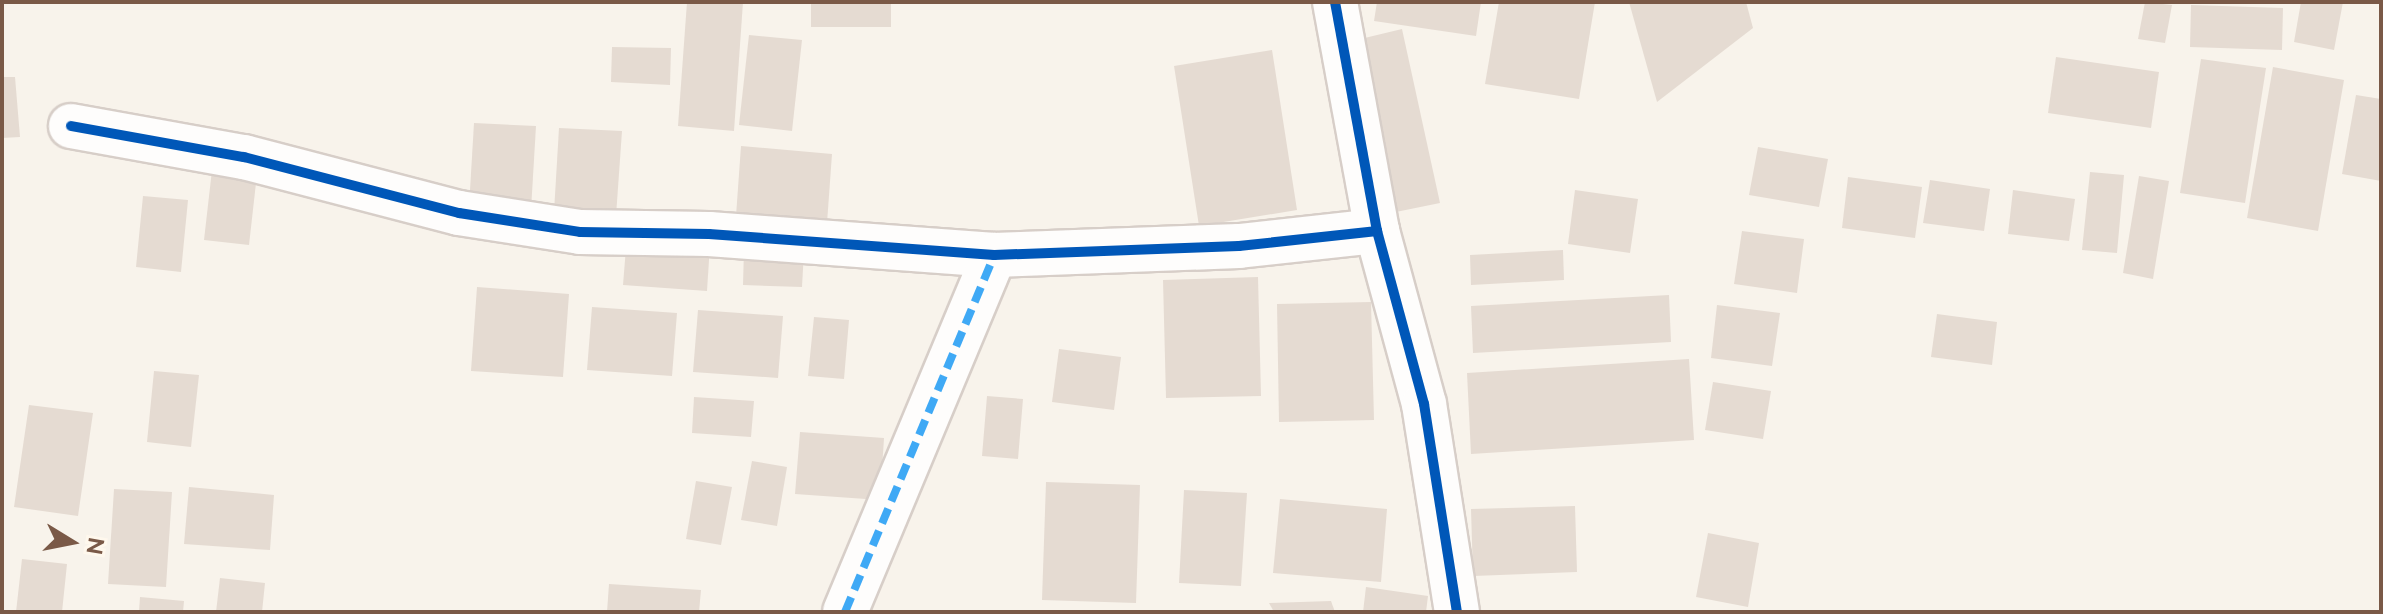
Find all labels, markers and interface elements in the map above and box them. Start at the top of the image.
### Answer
north arrow [32,502,112,582]
text: N [81,536,110,557]

